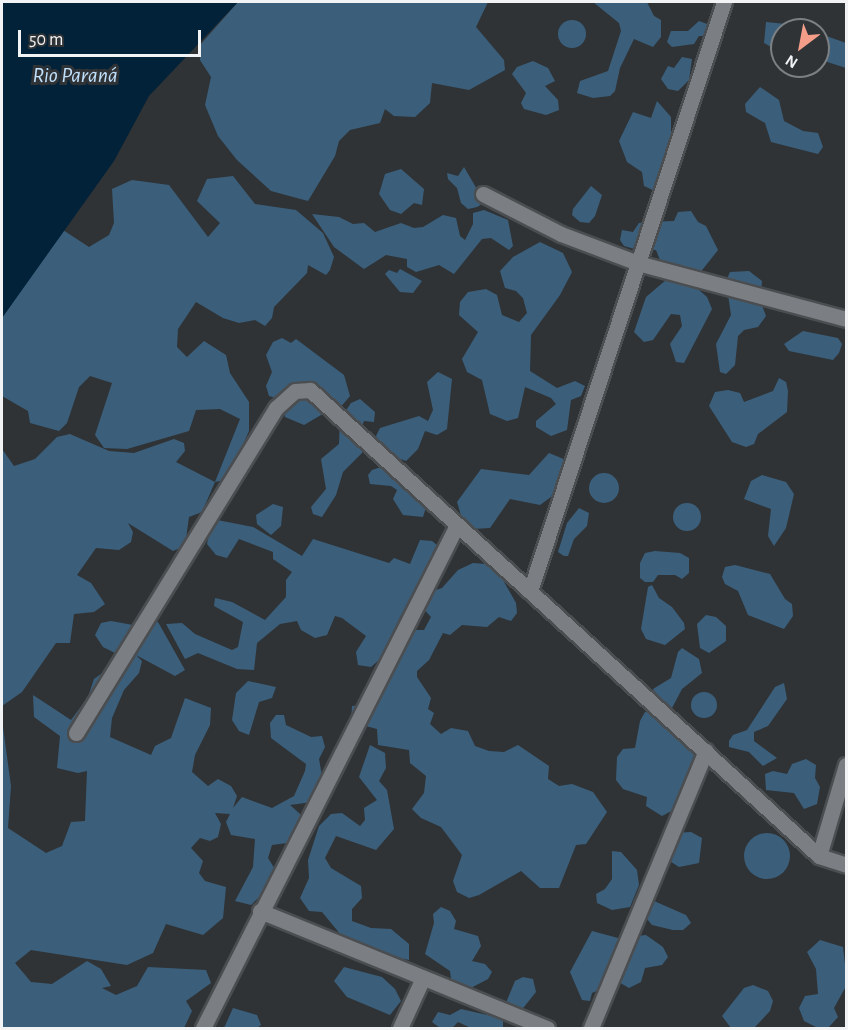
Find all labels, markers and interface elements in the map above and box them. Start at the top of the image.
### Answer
scale bar [21,18,204,56]
north arrow [770,18,830,78]
text: 50 m [29,31,63,49]
text: N [783,52,800,71]
water label: Rio Paraná [32,63,118,89]

